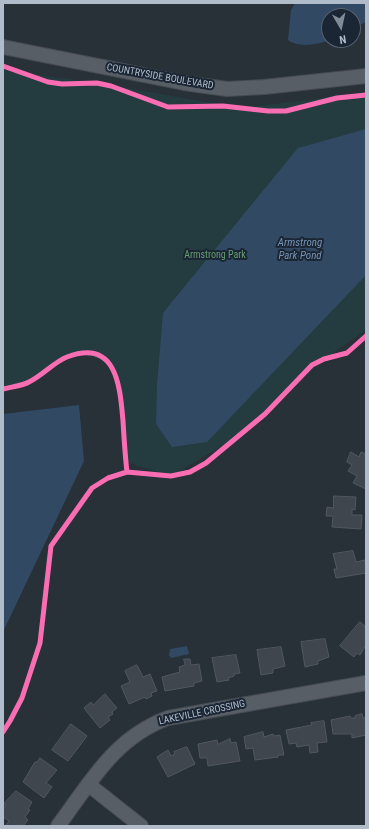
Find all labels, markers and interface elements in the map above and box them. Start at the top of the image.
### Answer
north arrow [321,8,361,48]
text: N [338,32,347,46]
street label: COUNTRYSIDE BOULEVARD [106,62,214,92]
water label: Armstrong Park Pond [278,236,322,262]
park label: Armstrong Park [184,249,246,261]
street label: LAKEVILLE CROSSING [158,698,246,728]

